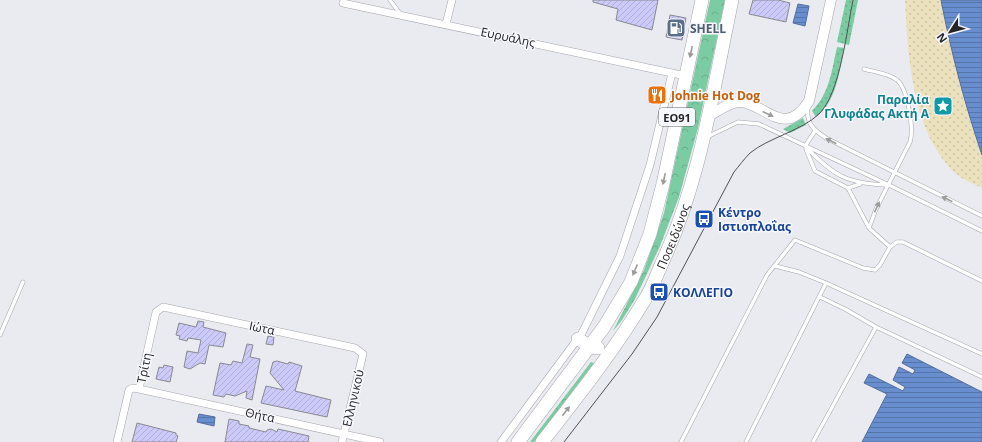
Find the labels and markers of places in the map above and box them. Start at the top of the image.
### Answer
fuel station icon: SHELL [665,17,687,39]
place label: SHELL [690,20,726,37]
restaurant icon: Johnie Hot Dog [646,84,668,106]
place label: Johnie Hot Dog [670,87,760,104]
place label: Παραλία Γλυφάδας Ακτή Α [824,91,930,122]
place icon: Παραλία Γλυφάδας Ακτή Α [932,95,954,117]
place label: Κέντρο Ιστιοπλοΐας [718,204,791,235]
bus stop icon: Κέντρο Ιστιοπλοΐας [693,208,715,230]
bus stop icon: ΚΟΛΛΕΓΙΟ [648,281,670,303]
place label: ΚΟΛΛΕΓΙΟ [673,284,733,301]

